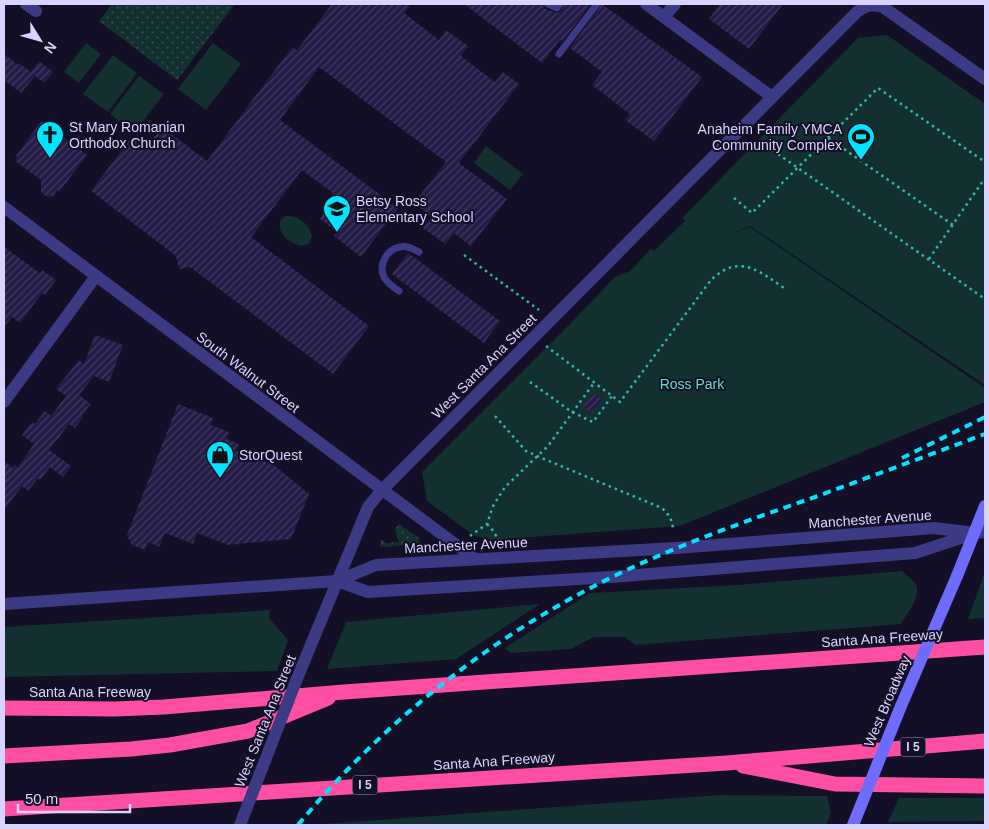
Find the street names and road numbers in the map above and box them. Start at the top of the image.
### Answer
street label: West Santa Ana Street [428,310,540,422]
street label: South Walnut Street [193,328,303,416]
street label: Manchester Avenue [808,507,932,531]
street label: Manchester Avenue [404,534,528,556]
street label: Santa Ana Freeway [820,626,944,650]
street label: West Santa Ana Street [231,652,299,790]
street label: West Broadway [861,653,913,749]
street label: Santa Ana Freeway [29,684,151,700]
road number: I 5 [900,738,926,756]
street label: Santa Ana Freeway [432,749,556,773]
road number: I 5 [352,776,378,794]

